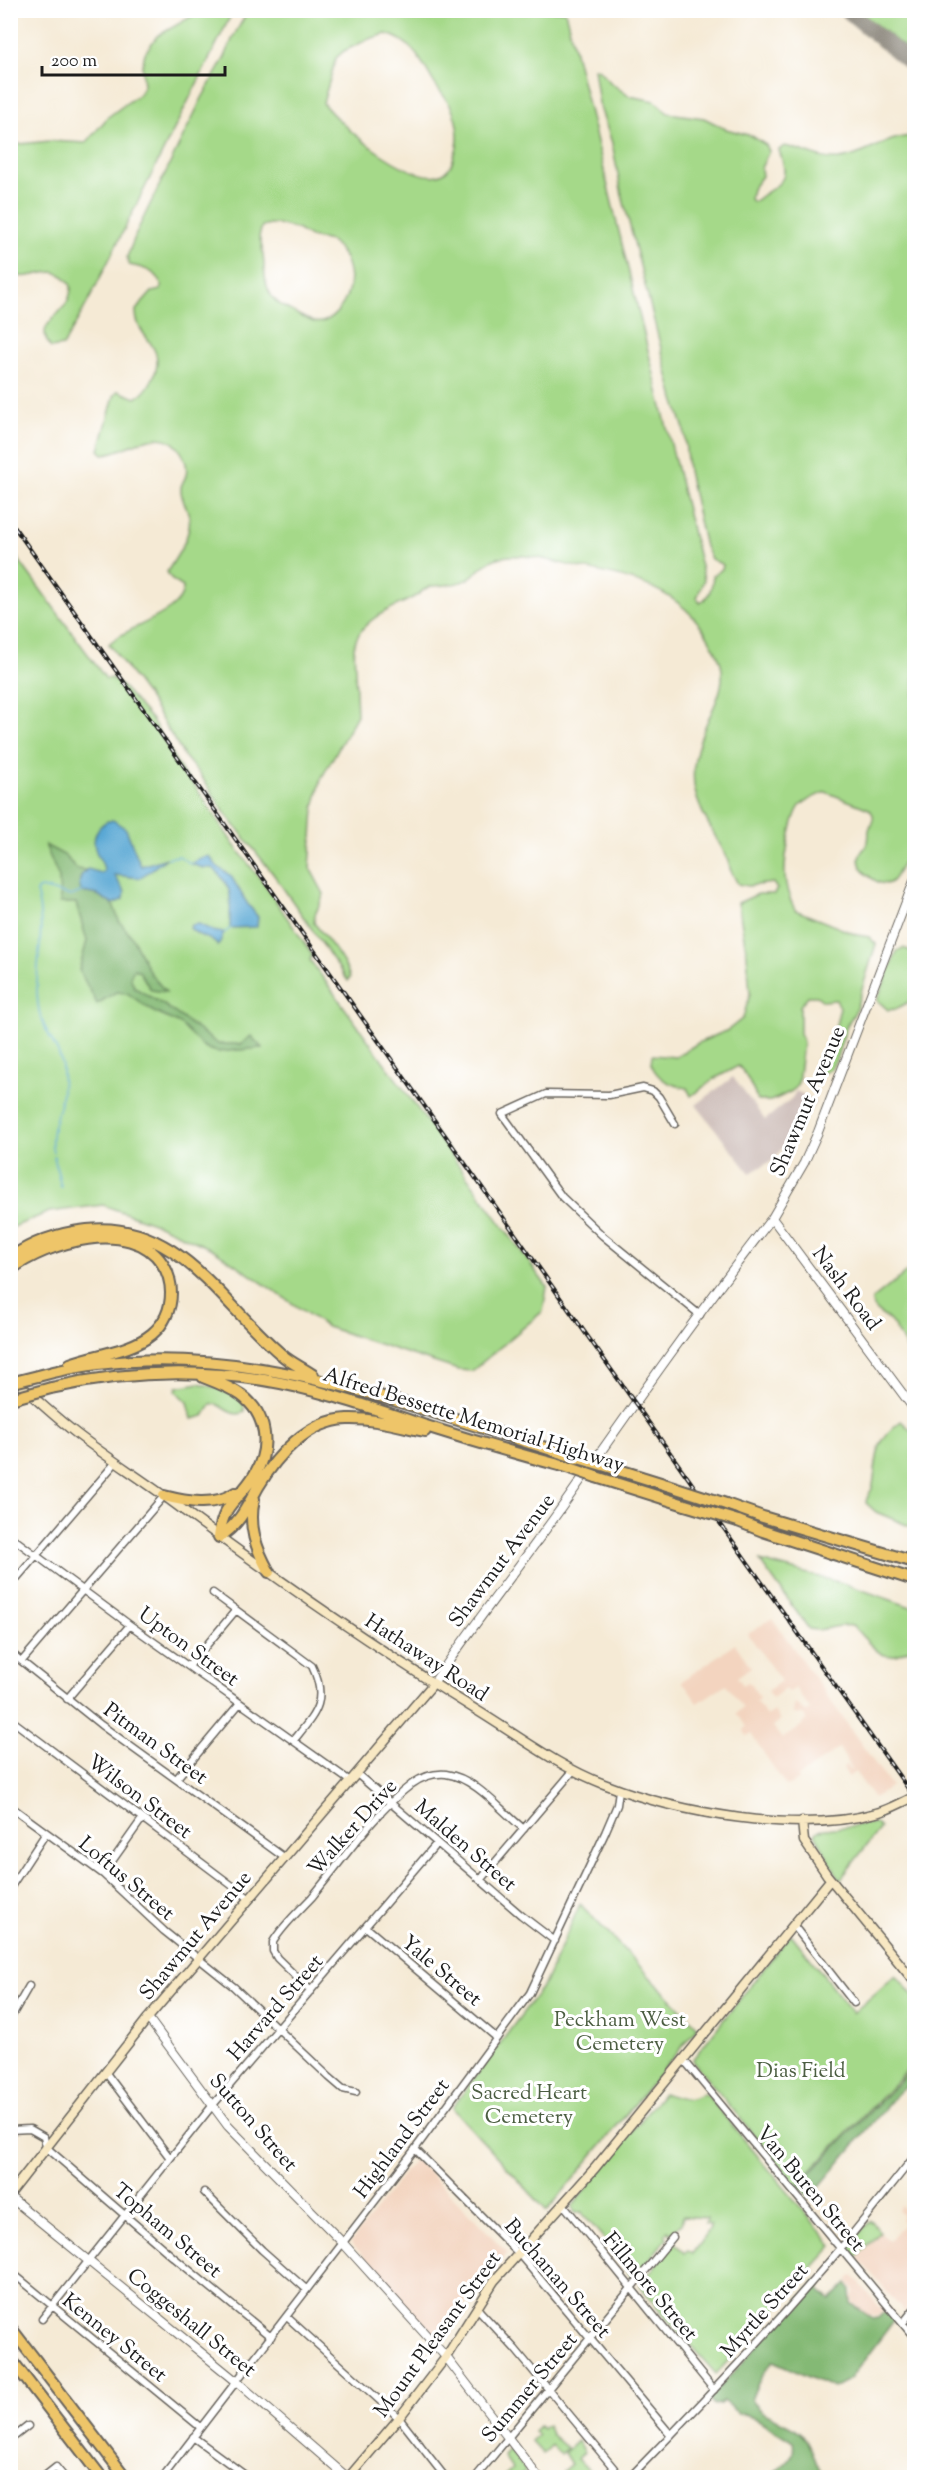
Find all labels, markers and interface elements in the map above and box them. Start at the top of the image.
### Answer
scale bar [42,39,225,77]
text: 200 m [51,49,97,75]
street label: Shawmut Avenue [764,1022,854,1182]
street label: Nash Road [804,1241,887,1338]
street label: Alfred Bessette Memorial Highway [319,1361,628,1481]
street label: Shawmut Avenue [442,1488,563,1635]
street label: Upton Street [131,1601,245,1695]
street label: Hathaway Road [358,1607,494,1710]
street label: Pitman Street [96,1696,213,1793]
street label: Wilson Street [80,1748,198,1847]
street label: Walker Drive [302,1773,405,1884]
street label: Malden Street [407,1793,523,1900]
street label: Loftus Street [71,1830,180,1929]
street label: Shawmut Avenue [133,1865,260,2008]
street label: Yale Street [394,1929,488,2014]
street label: Harvard Street [222,1948,331,2068]
park label: Peckham West Cemetery [554,2006,686,2060]
park label: Dias Field [756,2057,846,2087]
street label: Sutton Street [201,2068,304,2179]
street label: Highland Street [347,2073,458,2205]
park label: Sacred Heart Cemetery [471,2079,587,2133]
street label: Van Buren Street [748,2120,871,2259]
street label: Topham Street [106,2177,228,2286]
street label: Buchanan Street [496,2213,617,2346]
street label: Fillmore Street [595,2226,704,2348]
street label: Mount Pleasant Street [368,2246,509,2425]
street label: Myrtle Street [715,2257,816,2365]
street label: Coggeshall Street [120,2262,262,2385]
street label: Kenney Street [55,2287,173,2390]
street label: Summer Street [475,2327,586,2450]

